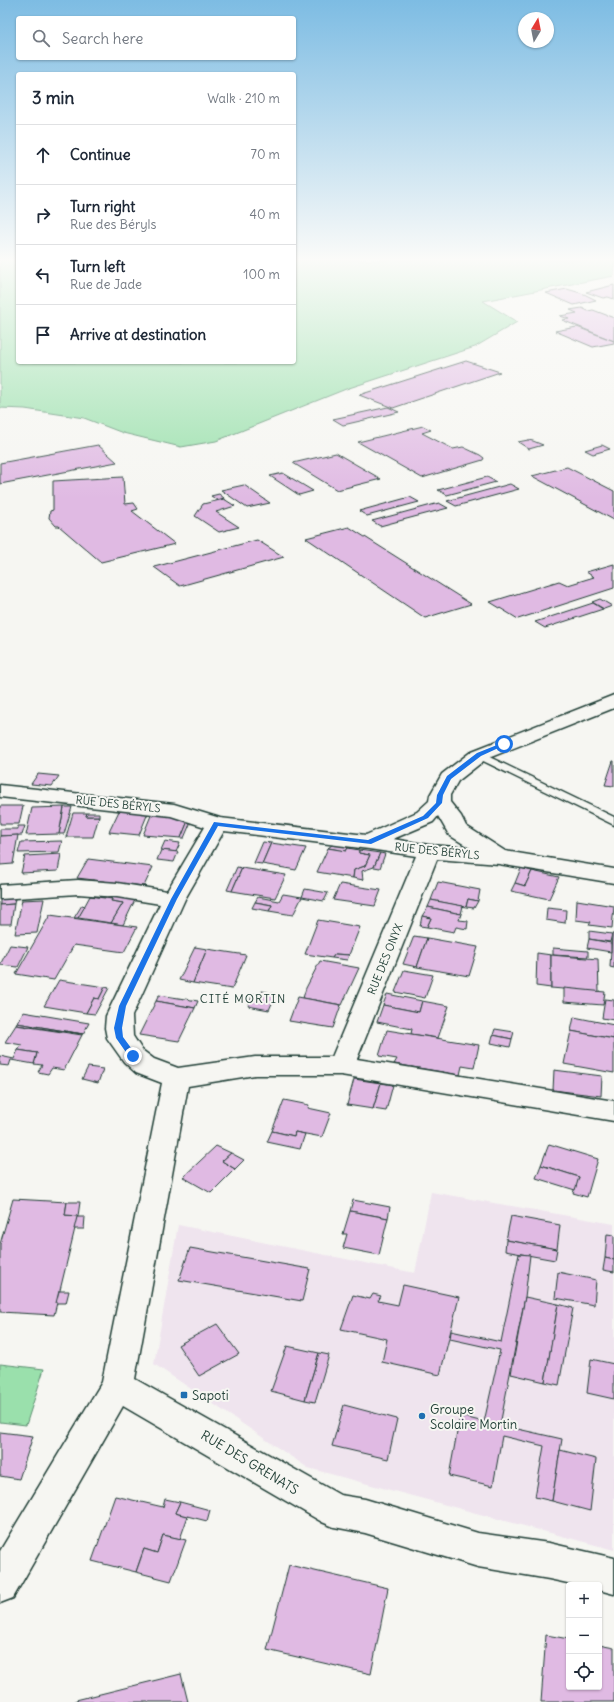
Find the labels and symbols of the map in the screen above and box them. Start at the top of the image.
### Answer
north arrow [518,12,554,48]
route start [495,735,513,753]
street label: RUE DES BÉRYLS [75,792,161,815]
street label: RUE DES BÉRYLS [394,839,480,862]
street label: RUE DES ONYX [364,921,406,997]
district label: CITÉ MORTIN [200,991,286,1006]
route end [124,1047,142,1065]
place label: Sapoti [192,1387,229,1404]
marker: Sapoti [179,1390,189,1400]
place label: Groupe Scolaire Mortin [430,1401,518,1433]
marker: Groupe Scolaire Mortin [417,1411,427,1421]
street label: RUE DES GRENATS [198,1427,302,1498]

